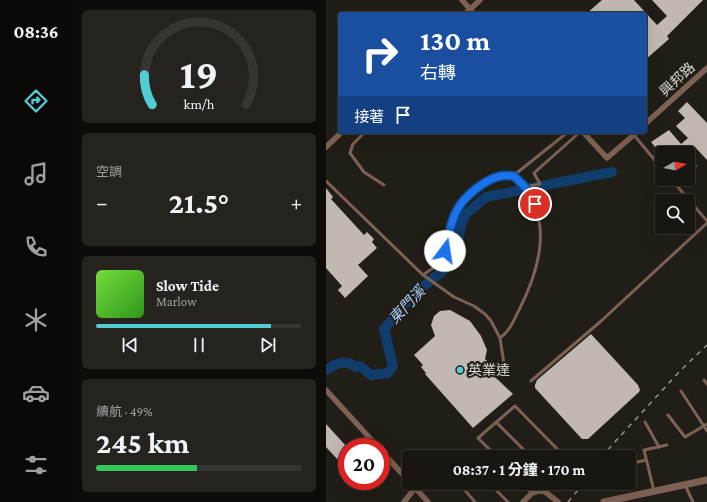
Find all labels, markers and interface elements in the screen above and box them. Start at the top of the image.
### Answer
text: 08:36 [13,22,59,42]
text: 130 m [420,25,490,56]
icon: right [354,28,406,80]
text: 19 [180,50,218,96]
street label: 興邦路 [656,59,698,99]
text: 右轉 [420,63,456,83]
icon: directions [22,87,50,115]
text: km/h [184,95,215,111]
icon: arrive [392,104,414,126]
text: 接著 [354,109,384,125]
north arrow [655,146,695,186]
map controls [655,146,695,234]
icon: music [22,160,50,188]
text: 空調 [96,164,122,179]
text: 21.5° [169,186,229,219]
pin [518,187,552,221]
text: − [96,190,108,215]
text: + [290,190,302,215]
icon: arrive [524,193,546,215]
button: search [655,194,695,234]
position arrow [424,230,466,272]
icon: phone [22,233,50,261]
text: Slow Tide [156,278,219,294]
water label: 東門溪 [386,282,430,327]
text: Marlow [156,294,197,309]
icon: climate [22,306,50,334]
icon: previous [119,334,141,356]
icon: pause [188,334,210,356]
icon: next [257,334,279,356]
place label: 英業達 [468,362,510,378]
marker: 英業達 [455,365,465,375]
icon: car [22,379,50,407]
text: 續航 · 49% [96,404,153,419]
text: 245 km [96,426,190,459]
speed limit sign: 20 [338,438,390,490]
icon: filters [22,451,50,479]
text: 08:37 · 1 分鐘 · 170 m [453,462,585,478]

